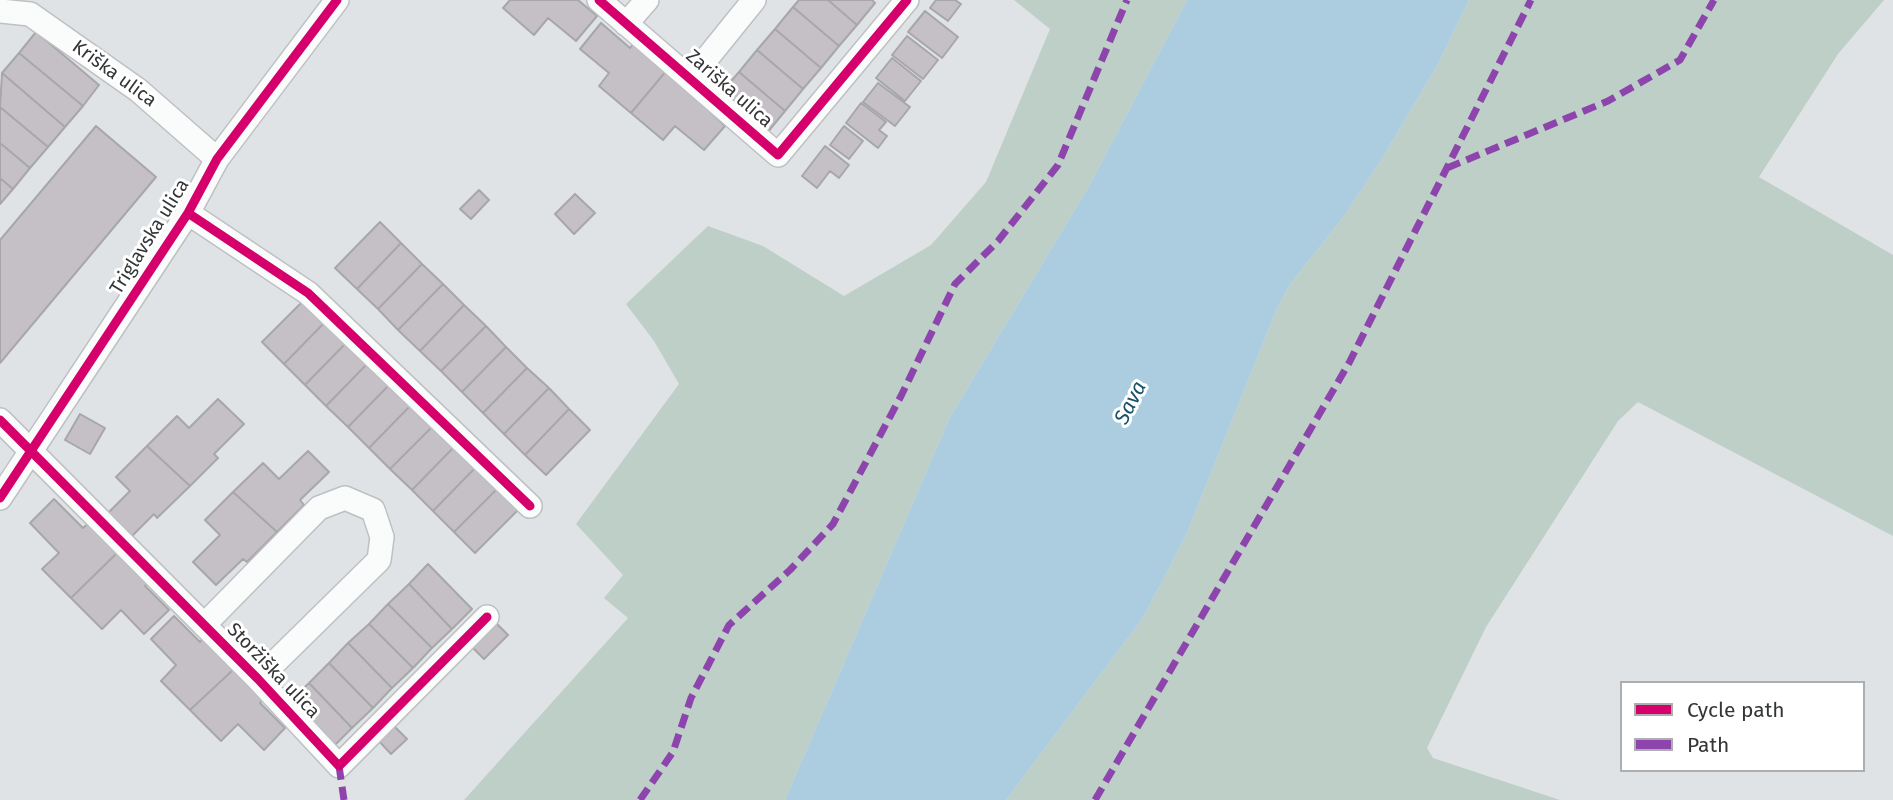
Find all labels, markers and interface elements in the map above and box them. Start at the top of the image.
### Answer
street label: Kriška ulica [67,36,161,112]
street label: Zariška ulica [681,45,777,133]
street label: Triglavska ulica [106,175,194,299]
water label: Sava [1110,377,1152,429]
street label: Storžiška ulica [222,619,324,723]
legend [1620,681,1865,772]
text: Cycle path [1687,697,1785,723]
text: Path [1687,732,1729,758]

